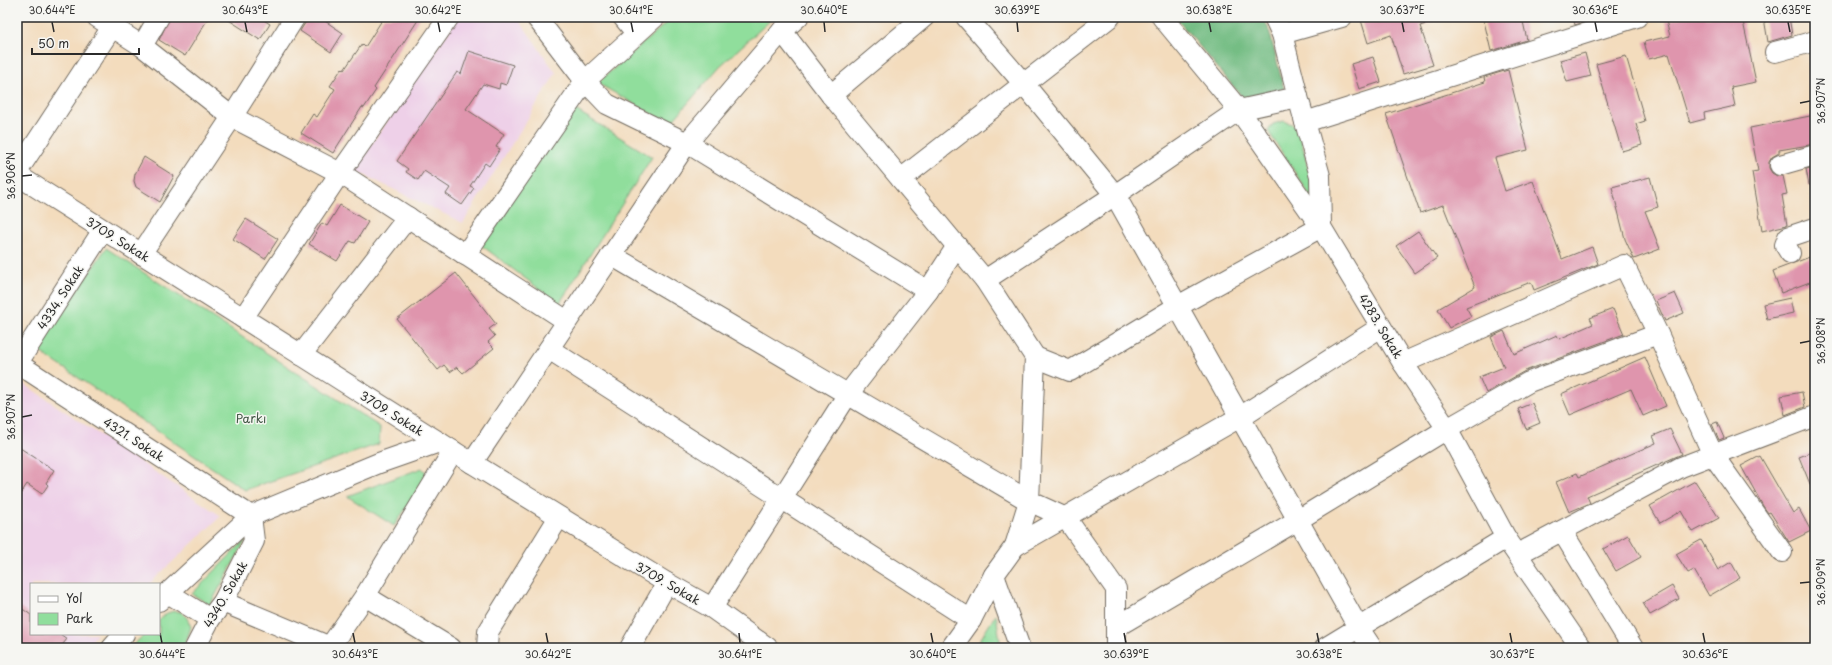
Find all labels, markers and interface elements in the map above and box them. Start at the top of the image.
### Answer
text: 30.644°E [28,2,76,17]
text: 30.643°E [222,2,268,17]
text: 30.642°E [414,2,462,17]
text: 30.641°E [609,2,653,17]
text: 30.640°E [800,2,848,17]
text: 30.639°E [994,2,1040,17]
text: 30.638°E [1186,2,1232,17]
text: 30.637°E [1379,2,1425,17]
text: 30.636°E [1572,2,1618,17]
text: 30.635°E [1765,2,1811,17]
scale bar [32,30,139,56]
text: 50 m [38,34,69,52]
text: 36.907°N [1813,78,1828,124]
text: 36.906°N [3,152,18,200]
street label: 3709. Sokak [83,212,154,266]
street label: 4334. Sokak [32,261,88,333]
street label: 4283. Sokak [1355,290,1408,362]
text: 36.908°N [1813,317,1828,365]
street label: 3709. Sokak [357,386,428,440]
text: 36.907°N [3,394,18,440]
park label: Parkı [236,409,266,427]
street label: 4321. Sokak [100,413,168,466]
street label: 4340. Sokak [199,557,252,631]
street label: 3709. Sokak [632,557,704,609]
text: 36.909°N [1813,558,1828,606]
legend [30,583,160,635]
text: Yol [66,589,82,607]
text: Park [66,609,93,627]
text: 30.644°E [138,646,186,661]
text: 30.643°E [332,646,378,661]
text: 30.642°E [524,646,572,661]
text: 30.641°E [718,646,762,661]
text: 30.640°E [909,646,957,661]
text: 30.639°E [1103,646,1149,661]
text: 30.638°E [1296,646,1342,661]
text: 30.637°E [1489,646,1535,661]
text: 30.636°E [1682,646,1728,661]

